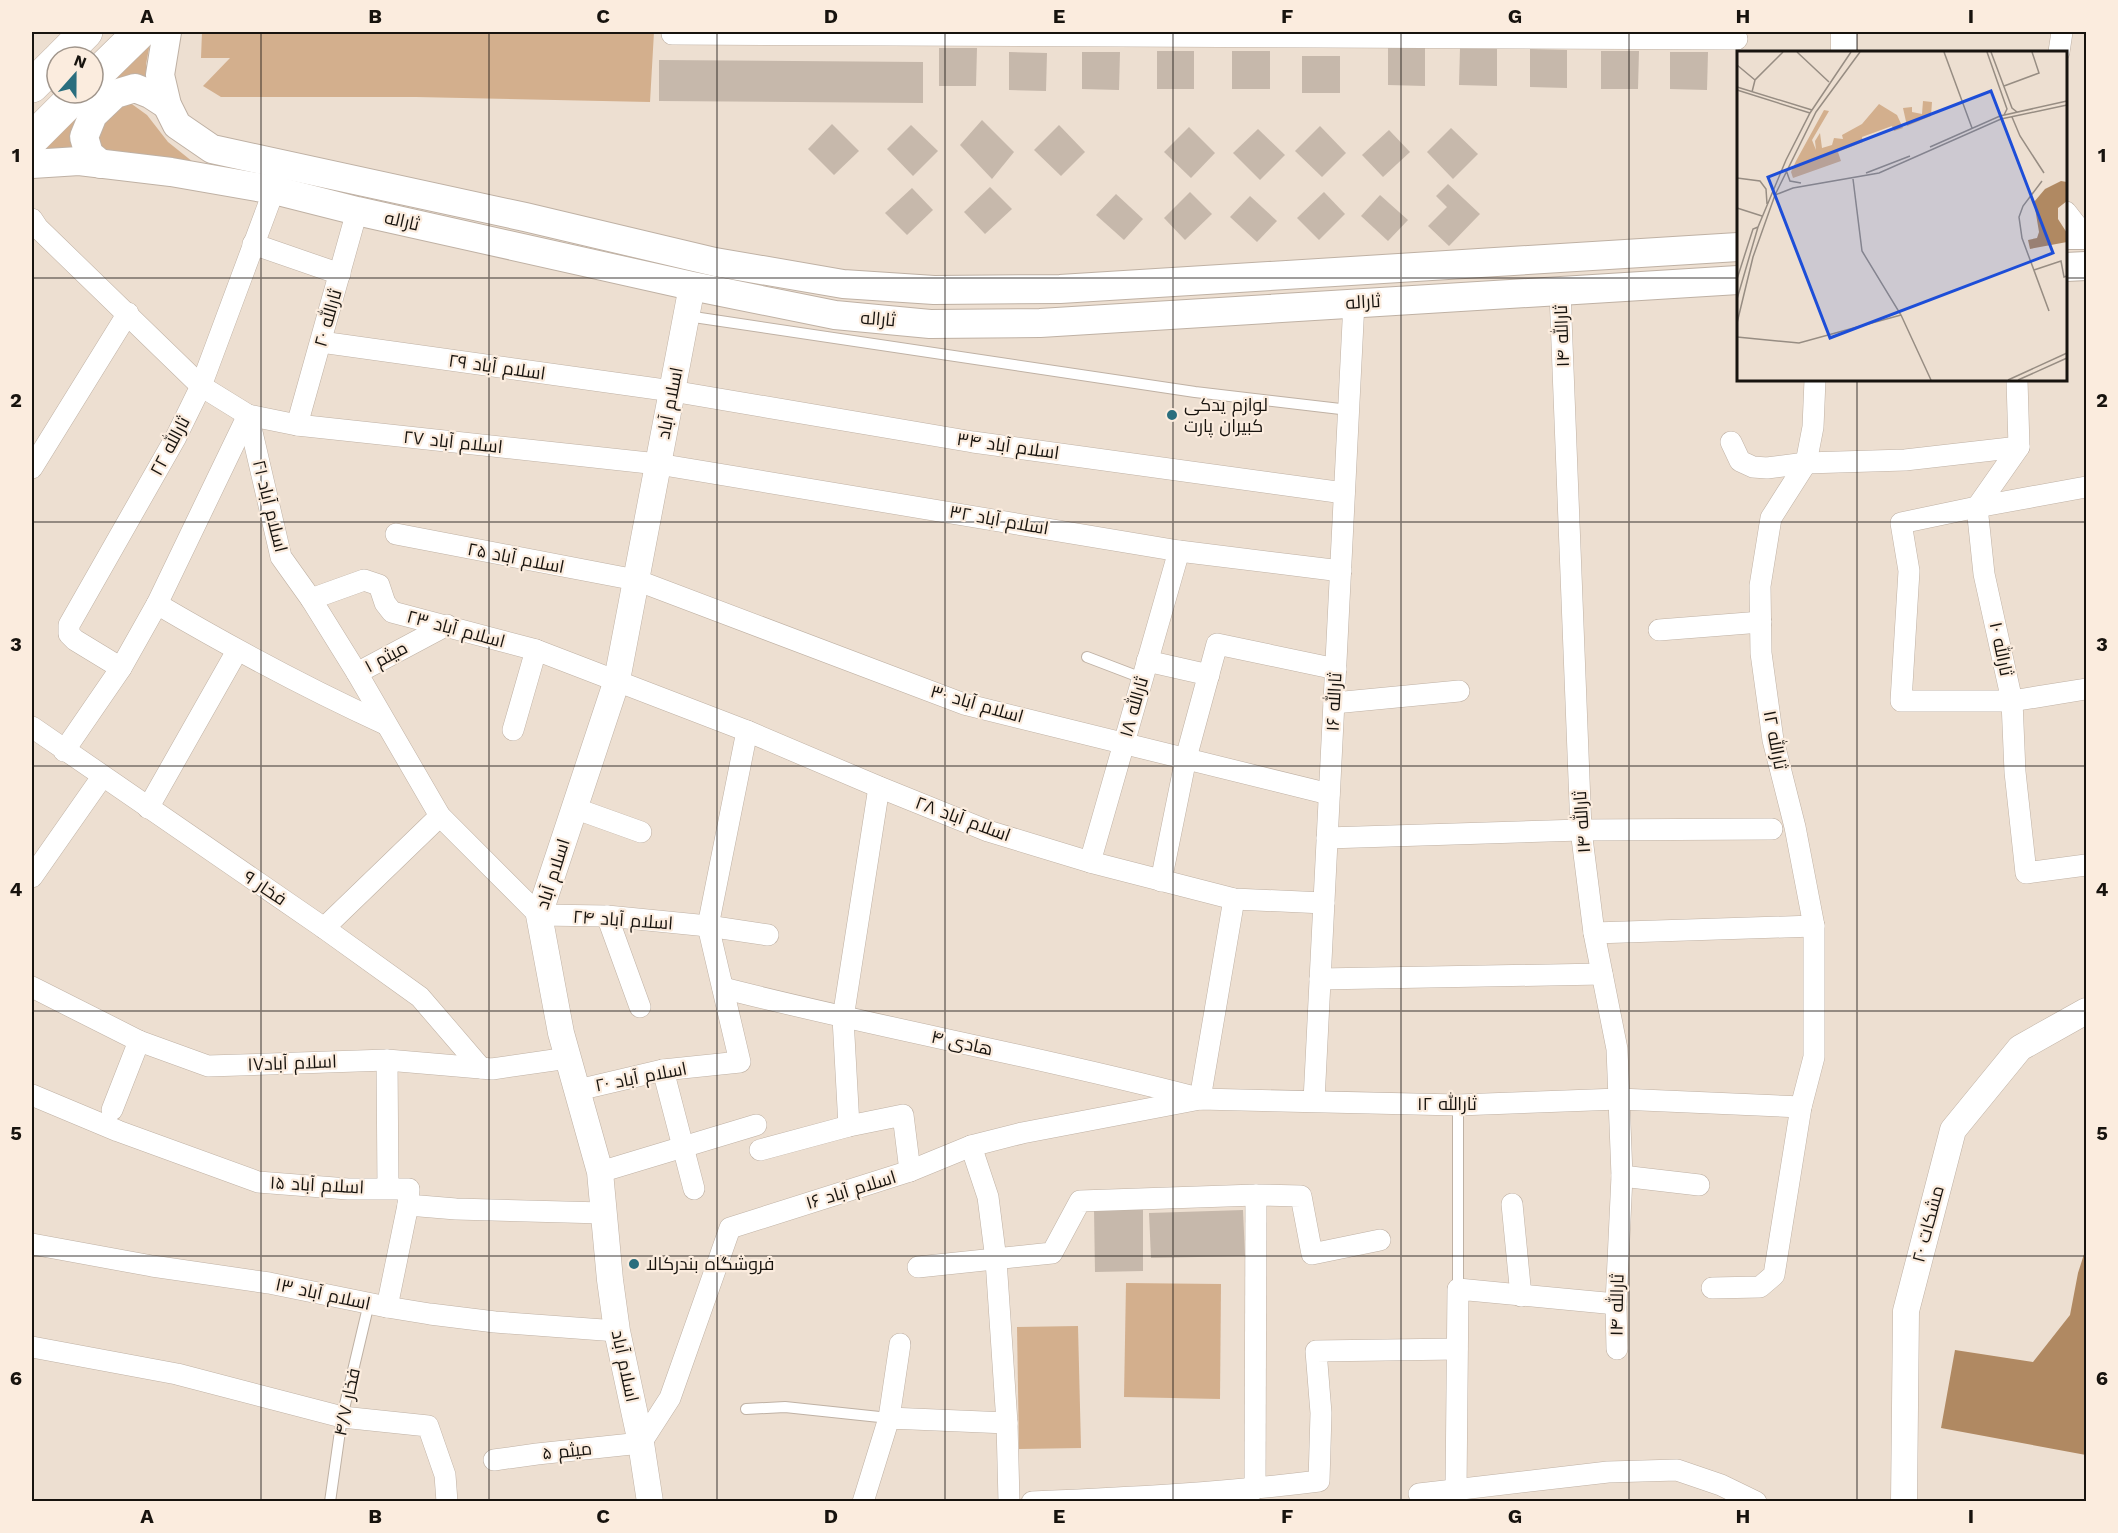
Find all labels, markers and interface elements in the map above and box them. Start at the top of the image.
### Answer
text: A [140,4,154,28]
text: B [368,4,382,28]
text: C [596,4,610,28]
text: D [824,4,838,28]
text: E [1053,4,1065,28]
text: F [1281,4,1293,28]
text: G [1508,4,1522,28]
text: H [1736,4,1750,28]
text: I [1968,4,1974,28]
north arrow [45,45,105,105]
text: N [71,50,89,72]
inset map [1737,51,2067,381]
text: 1 [12,143,20,167]
text: 1 [2098,143,2106,167]
street label: ثاراله [382,206,422,236]
street label: ثارالله ۲۰ [308,286,347,349]
street label: ثاراله [1345,290,1381,314]
street label: ثارالله ۱۴ [1549,304,1574,368]
street label: ثاراله [860,307,897,332]
street label: اسلام آباد ۲۹ [447,349,547,386]
street label: اسلام آباد [652,365,689,441]
text: 2 [10,388,22,412]
text: 2 [2096,388,2108,412]
place label: لوازم یدکی کبیران پارت [1184,394,1268,438]
marker: لوازم یدکی کبیران پارت [1165,408,1179,422]
street label: ثارالله ۲۲ [144,412,195,479]
street label: اسلام آباد ۲۷ [402,426,504,459]
street label: اسلام آباد ۳۴ [955,428,1061,465]
street label: اسلام آباد ۲۱ [247,458,292,555]
street label: اسلام آباد ۳۲ [947,500,1050,541]
street label: اسلام آباد ۲۵ [465,538,566,579]
street label: اسلام آباد ۲۳ [404,605,507,654]
street label: ثارالله ۱۰ [1985,620,2018,678]
text: 3 [10,632,22,656]
text: 3 [2096,632,2108,656]
street label: میثم ۱ [361,637,412,678]
street label: ثارالله ۱۶ [1320,672,1347,732]
street label: ثارالله ۱۸ [1114,674,1153,740]
street label: اسلام آباد ۳۰ [928,680,1026,729]
street label: ثارالله ۱۲ [1758,708,1793,772]
street label: ثارالله ۱۴ [1568,790,1595,854]
street label: اسلام آباد ۲۸ [912,792,1014,847]
street label: اسلام آباد [531,836,576,912]
street label: فخار ۹ [239,866,291,910]
text: 4 [10,877,23,901]
text: 4 [2096,877,2109,901]
street label: اسلام آباد ۲۴ [572,906,674,935]
street label: هادی ۴ [929,1026,995,1060]
street label: اسلام آباد۱۷ [247,1050,337,1077]
street label: اسلام آباد ۲۰ [593,1057,689,1098]
street label: ثارالله ۱۲ [1417,1092,1477,1115]
text: 5 [10,1121,22,1145]
text: 5 [2096,1121,2108,1145]
street label: اسلام آباد ۱۶ [803,1166,899,1215]
street label: اسلام آباد ۱۵ [269,1172,365,1199]
street label: مشکات ۲۰ [1907,1183,1948,1265]
place label: فروشگاه بندرکالا [646,1253,774,1275]
marker: فروشگاه بندرکالا [627,1257,641,1271]
street label: اسلام آباد ۱۳ [273,1273,373,1316]
street label: ثارالله ۱۴ [1604,1273,1629,1336]
street label: اسلام آباد [606,1328,643,1404]
text: 6 [10,1366,22,1390]
street label: فخار ۴/۷ [329,1366,365,1438]
text: 6 [2096,1366,2108,1390]
street label: میثم ۵ [541,1437,593,1466]
text: A [140,1504,154,1528]
text: B [368,1504,382,1528]
text: C [596,1504,610,1528]
text: D [824,1504,838,1528]
text: E [1053,1504,1065,1528]
text: F [1281,1504,1293,1528]
text: G [1508,1504,1522,1528]
text: H [1736,1504,1750,1528]
text: I [1968,1504,1974,1528]

